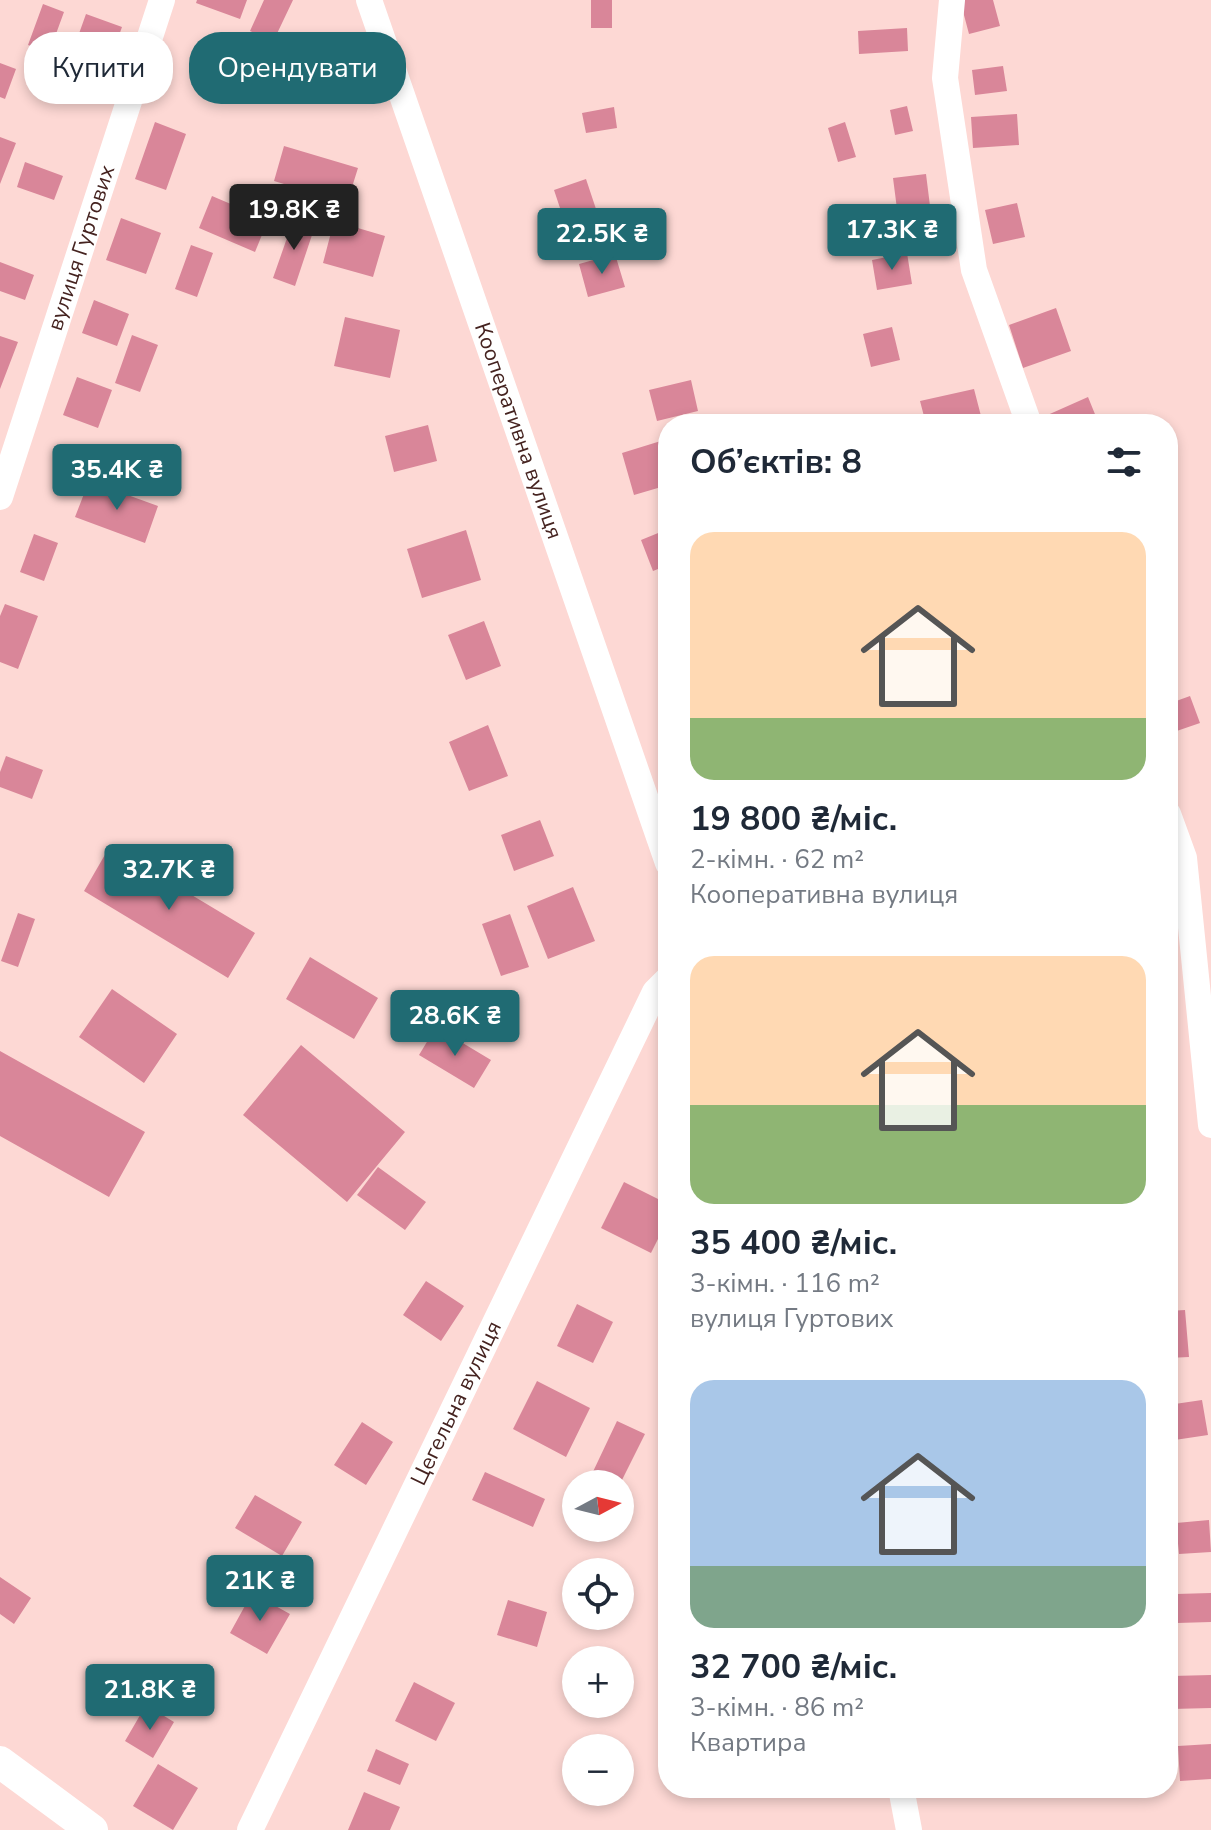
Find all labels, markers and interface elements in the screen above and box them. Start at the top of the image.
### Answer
chip: Купити [24,32,173,104]
chip: Орендувати [189,32,406,104]
street label: вулиця Гуртових [40,161,122,335]
pin: 19.8K ₴ [220,184,368,252]
text: 19.8K ₴ [247,192,341,227]
pin: 17.3K ₴ [818,204,966,272]
pin: 22.5K ₴ [528,208,676,276]
text: 17.3K ₴ [845,212,939,247]
text: 22.5K ₴ [555,216,649,251]
street label: Кооперативна вулиця [467,319,570,543]
text: Об’єктів: 8 [690,439,862,485]
icon: filters [1102,440,1146,484]
pin: 35.4K ₴ [43,444,191,512]
text: 35.4K ₴ [70,452,164,487]
icon: home [846,584,990,728]
text: 19 800 ₴/міс. [690,796,897,842]
text: 2-кімн. · 62 m² [690,842,864,877]
pin: 32.7K ₴ [95,844,243,912]
text: 32.7K ₴ [122,852,216,887]
text: Кооперативна вулиця [690,877,958,912]
pin: 28.6K ₴ [381,990,529,1058]
text: 28.6K ₴ [408,998,502,1033]
icon: home [846,1008,990,1152]
text: 35 400 ₴/міс. [690,1220,897,1266]
text: 3-кімн. · 116 m² [690,1266,880,1301]
text: вулиця Гуртових [690,1301,894,1336]
street label: Цегельна вулиця [404,1316,509,1490]
icon: home [846,1432,990,1576]
north arrow [562,1470,634,1542]
map controls [562,1470,634,1806]
pin: 21K ₴ [204,1555,316,1623]
button: locate [562,1558,634,1630]
text: 21K ₴ [224,1563,296,1598]
text: 32 700 ₴/міс. [690,1644,897,1690]
button: + [562,1646,634,1718]
pin: 21.8K ₴ [76,1664,224,1732]
text: 21.8K ₴ [103,1672,197,1707]
text: 3-кімн. · 86 m² [690,1690,864,1725]
text: Квартира [690,1725,806,1760]
button: − [562,1734,634,1806]

